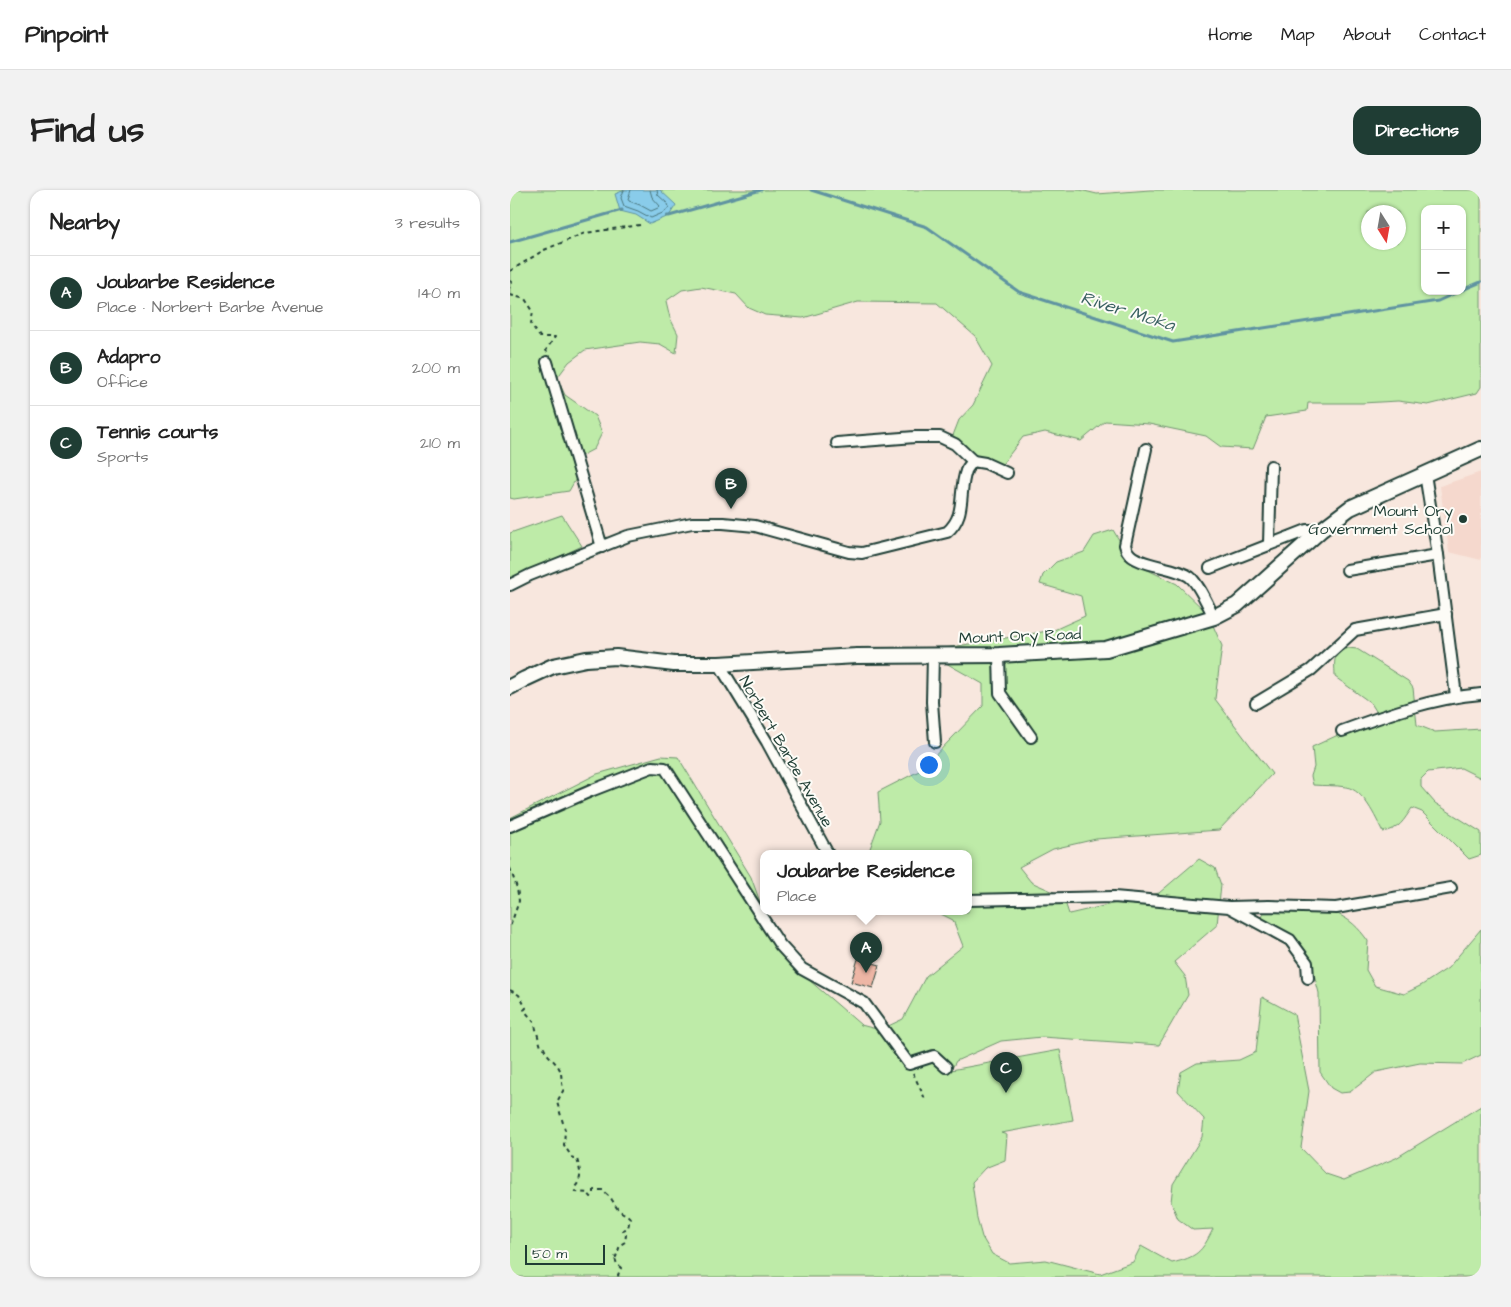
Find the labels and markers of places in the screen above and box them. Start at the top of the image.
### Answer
pin: B [715,468,747,509]
place label: Mount Ory Government School [1308,500,1453,540]
marker: Mount Ory Government School [1457,513,1469,525]
pin: A [850,932,882,973]
pin: C [990,1052,1022,1093]

